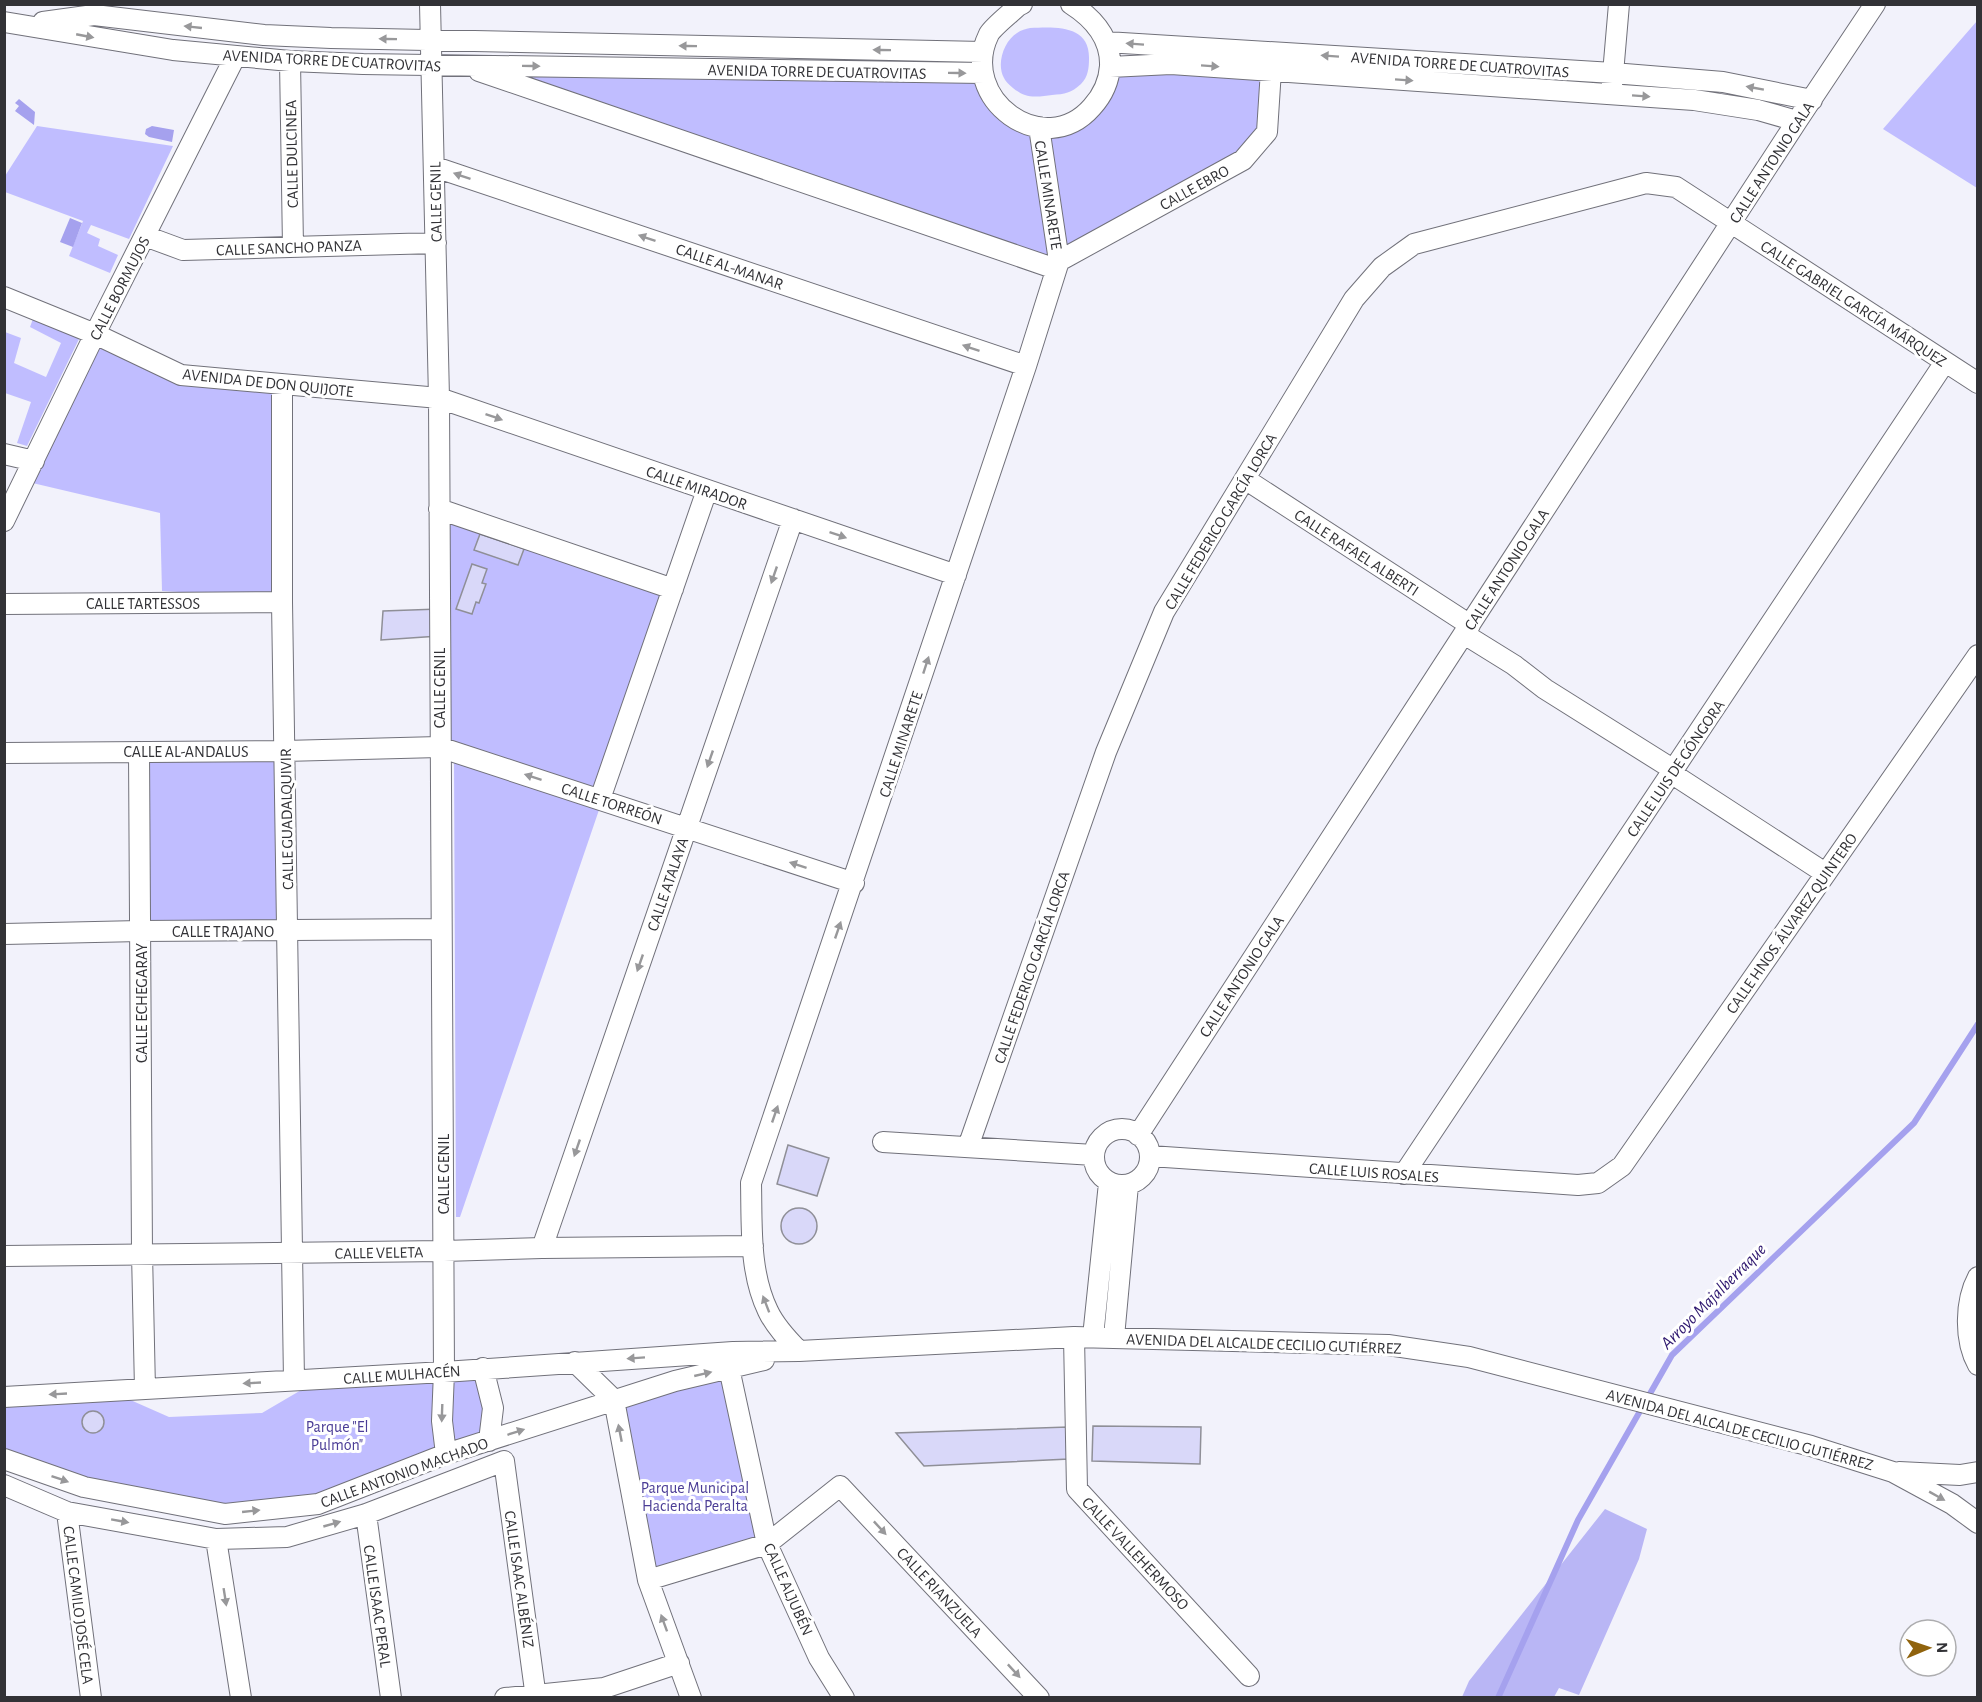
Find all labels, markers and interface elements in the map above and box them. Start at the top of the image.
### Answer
one-way arrow [184,22,203,32]
one-way arrow [76,32,95,41]
one-way arrow [378,35,397,44]
one-way arrow [1126,39,1145,49]
one-way arrow [678,41,697,51]
one-way arrow [873,45,892,55]
street label: AVENIDA TORRE DE CUATROVITAS [222,47,442,75]
street label: AVENIDA TORRE DE CUATROVITAS [1350,49,1570,81]
one-way arrow [1320,51,1339,60]
one-way arrow [521,61,540,71]
street label: AVENIDA TORRE DE CUATROVITAS [707,62,926,82]
one-way arrow [1200,62,1219,71]
one-way arrow [947,68,966,78]
one-way arrow [1395,75,1414,84]
one-way arrow [1745,83,1764,92]
one-way arrow [1631,92,1650,101]
street label: CALLE ANTONIO GALA [1727,99,1817,226]
street label: CALLE DULCINEA [283,100,301,208]
street label: CALLE MINARETE [1031,139,1065,251]
street label: CALLE GENIL [427,161,445,242]
street label: CALLE EBRO [1157,162,1232,213]
one-way arrow [453,171,471,180]
one-way arrow [638,233,656,243]
street label: CALLE BORMUJOS [87,234,153,343]
street label: CALLE GABRIEL GARCÍA MÁRQUEZ [1757,236,1950,371]
street label: CALLE SANCHO PANZA [216,237,362,259]
street label: CALLE AL-MANAR [674,241,786,293]
one-way arrow [962,342,980,352]
street label: AVENIDA DE DON QUIJOTE [181,366,354,401]
one-way arrow [485,413,503,423]
street label: CALLE FEDERICO GARCÍA LORCA [1160,430,1280,612]
street label: CALLE MIRADOR [644,463,749,513]
street label: CALLE ANTONIO GALA [1462,506,1552,633]
street label: CALLE RAFAEL ALBERTI [1291,507,1422,599]
one-way arrow [829,530,847,540]
one-way arrow [768,566,778,584]
street label: CALLE TARTESSOS [86,596,200,612]
street label: CALLE GENIL [432,647,448,728]
one-way arrow [922,656,931,674]
street label: CALLE MINARETE [876,689,926,799]
street label: CALLE LUIS DE GÓNGORA [1622,696,1728,840]
street label: CALLE AL-ANDALUS [123,744,249,760]
street label: CALLE GUADALQUIVIR [278,748,297,890]
one-way arrow [705,750,715,768]
one-way arrow [524,772,542,782]
street label: CALLE TORREÓN [559,778,665,828]
street label: CALLE HNOS. ÁLVAREZ QUINTERO [1722,829,1861,1017]
street label: CALLE ATALAYA [644,835,691,933]
one-way arrow [789,859,807,869]
street label: CALLE FEDERICO GARCÍA LORCA [990,868,1072,1066]
street label: CALLE ANTONIO GALA [1197,913,1287,1040]
one-way arrow [833,921,843,939]
street label: CALLE TRAJANO [172,924,274,940]
street label: CALLE ECHEGARAY [134,942,150,1063]
one-way arrow [635,954,644,972]
one-way arrow [770,1105,780,1123]
street label: CALLE GENIL [436,1133,452,1214]
one-way arrow [571,1139,581,1157]
street label: CALLE LUIS ROSALES [1309,1160,1439,1186]
water label: Arroyo Majalberraque [1657,1240,1770,1354]
street label: CALLE VELETA [335,1244,423,1262]
one-way arrow [760,1295,770,1313]
street label: AVENIDA DEL ALCALDE CECILIO GUTIÉRREZ [1126,1329,1402,1357]
one-way arrow [626,1354,645,1363]
street label: CALLE MULHACÉN [343,1361,461,1387]
one-way arrow [693,1369,712,1379]
one-way arrow [243,1378,262,1387]
street label: AVENIDA DEL ALCALDE CECILIO GUTIÉRREZ [1605,1385,1875,1473]
one-way arrow [48,1389,67,1399]
one-way arrow [438,1403,447,1422]
park label: Parque "El Pulmón" [306,1419,368,1453]
one-way arrow [615,1423,624,1442]
one-way arrow [507,1426,525,1436]
street label: CALLE ANTONIO MACHADO [318,1435,490,1511]
one-way arrow [51,1474,69,1484]
park label: Parque Municipal Hacienda Peralta [641,1480,749,1514]
one-way arrow [1928,1491,1945,1501]
street label: CALLE VALLEHERMOSO [1079,1494,1192,1613]
one-way arrow [241,1506,260,1516]
street label: CALLE ISAAC ALBÉNIZ [501,1509,539,1649]
one-way arrow [110,1517,129,1526]
one-way arrow [323,1519,341,1528]
one-way arrow [873,1521,887,1535]
street label: CALLE CAMILO JOSÉ CELA [60,1525,98,1685]
street label: CALLE ALJUBÉN [761,1540,817,1638]
street label: CALLE ISAAC PERAL [361,1544,394,1669]
street label: CALLE RIANZUELA [894,1545,985,1641]
one-way arrow [221,1587,230,1606]
one-way arrow [659,1614,668,1632]
north arrow [1898,1618,1958,1678]
text: N [1934,1642,1950,1653]
one-way arrow [1007,1663,1021,1678]

